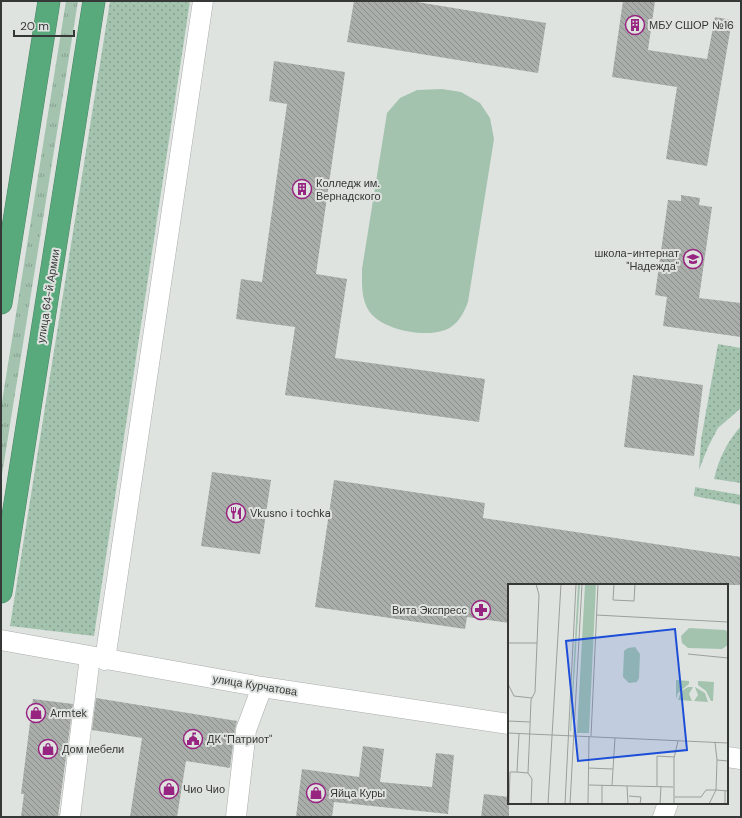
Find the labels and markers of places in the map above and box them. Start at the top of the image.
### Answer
building icon: МБУ СШОР №16 [624,14,646,36]
place label: МБУ СШОР №16 [649,18,734,32]
place label: Колледж им. Вернадского [316,176,381,203]
building icon: Колледж им. Вернадского [291,178,313,200]
place label: школа-интернат "Надежда" [595,246,679,273]
school or university icon: школа-интернат "Надежда" [682,248,704,270]
restaurant icon: Vkusno i tochka [225,502,247,524]
place label: Vkusno i tochka [250,506,331,520]
pharmacy icon: Вита Экспресс [470,599,492,621]
place label: Вита Экспресс [392,603,467,617]
shop icon: Armtek [25,702,47,724]
place label: Armtek [50,706,88,720]
public building icon: ДК "Патриот" [182,728,204,750]
place label: ДК "Патриот" [207,732,272,746]
shop icon: Дом мебели [37,738,59,760]
place label: Дом мебели [62,742,124,756]
shop icon: Чио Чио [158,778,180,800]
place label: Чио Чио [183,782,225,796]
shop icon: Яйца Куры [305,782,327,804]
place label: Яйца Куры [330,786,385,800]

